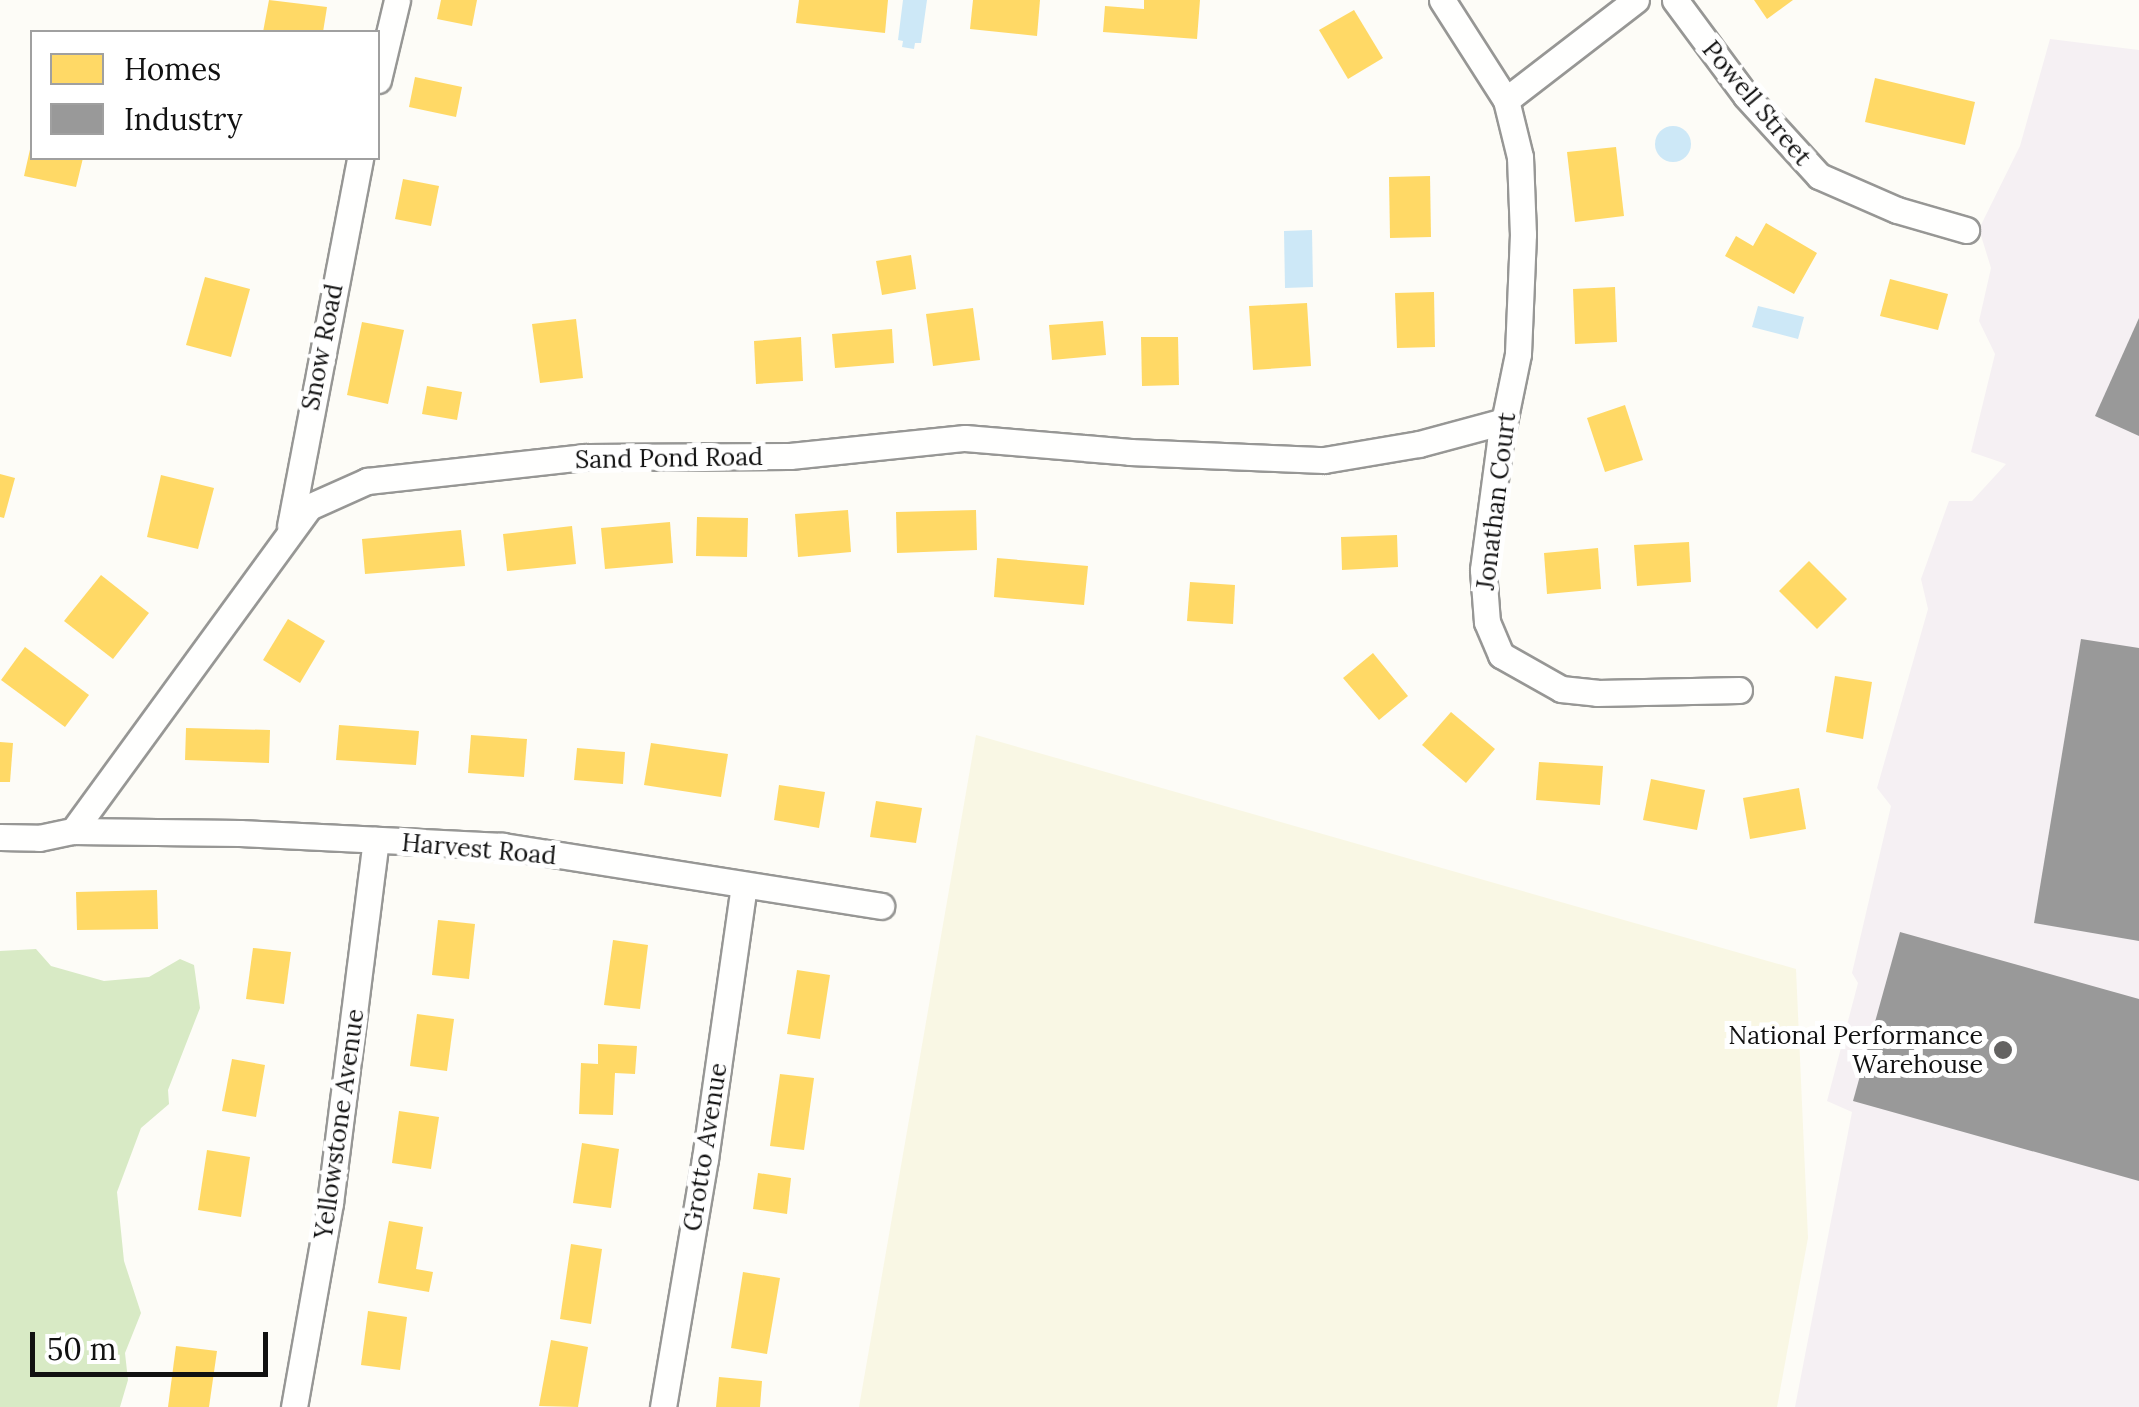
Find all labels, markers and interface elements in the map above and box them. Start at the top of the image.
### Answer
legend [30,30,380,160]
street label: Powell Street [1696,35,1818,171]
text: Homes [124,50,221,88]
text: Industry [124,100,243,138]
street label: Snow Road [295,281,349,413]
street label: Jonathan Court [1470,410,1522,592]
street label: Sand Pond Road [575,441,763,475]
street label: Harvest Road [400,827,558,871]
street label: Yellowstone Avenue [308,1007,370,1241]
place label: National Performance Warehouse [1728,1021,1983,1080]
marker: National Performance Warehouse [1992,1039,2014,1061]
street label: Grotto Avenue [677,1061,733,1233]
scale bar [35,1312,272,1374]
text: 50 m [47,1330,117,1368]

